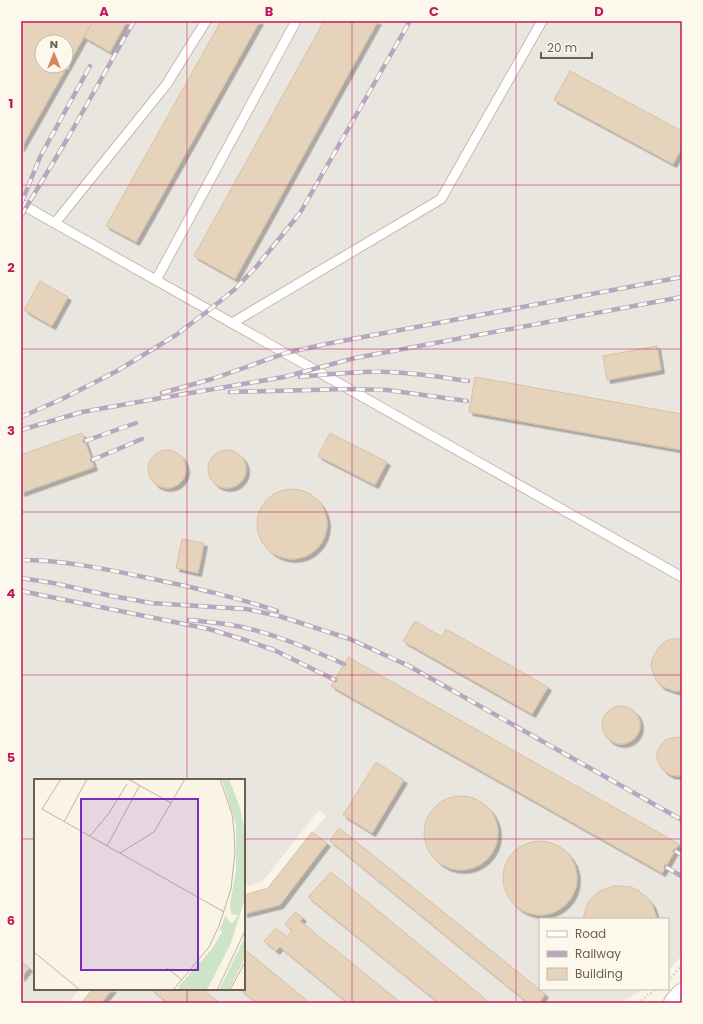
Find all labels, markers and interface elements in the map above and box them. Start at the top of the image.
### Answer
text: A [99,2,109,21]
text: B [265,2,274,21]
text: C [429,2,439,21]
text: D [594,2,604,21]
north arrow [34,34,74,74]
scale bar [541,34,592,60]
text: N [50,36,58,52]
text: 20 m [547,39,577,56]
text: 1 [9,94,13,113]
text: 2 [7,258,15,277]
text: 3 [7,421,15,440]
text: 4 [7,584,16,603]
text: 5 [7,748,15,767]
inset map [34,779,245,990]
text: 6 [7,911,15,930]
legend [539,918,669,990]
text: Road [575,925,606,942]
text: Railway [575,945,621,962]
text: Building [575,965,623,982]

